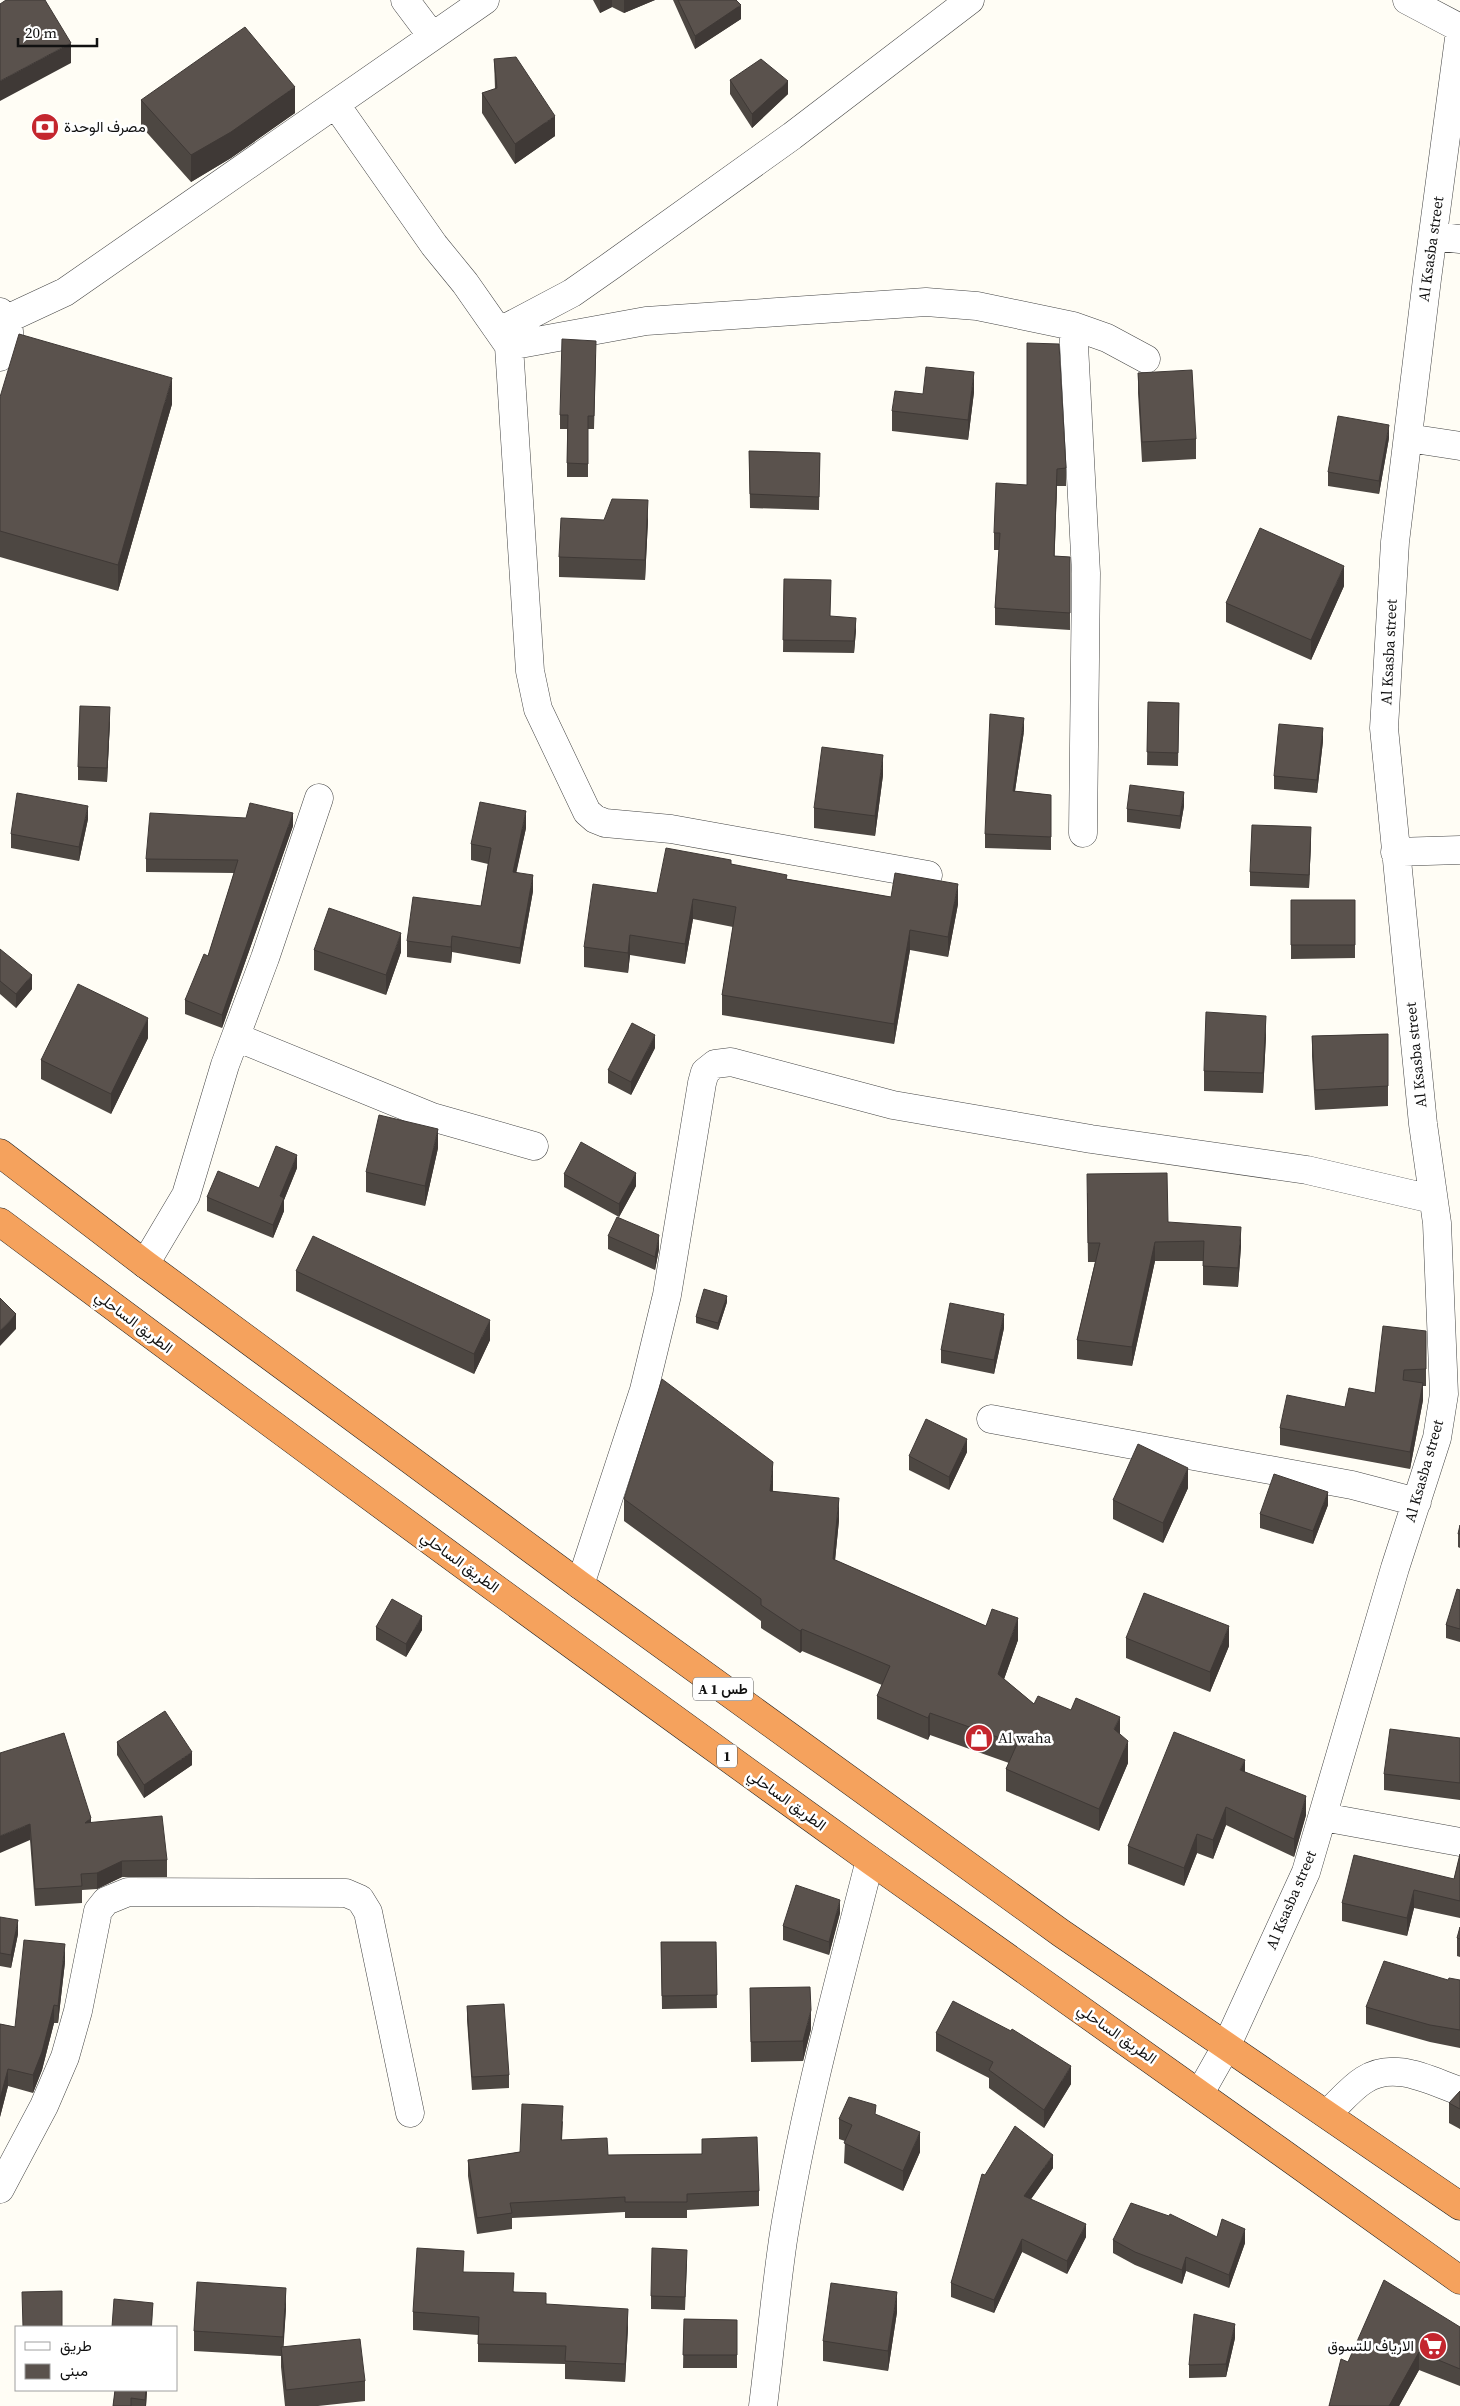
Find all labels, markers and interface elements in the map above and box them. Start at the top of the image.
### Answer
scale bar [18,15,96,47]
text: 20 m [25,22,57,43]
bank icon: مصرف الوحدة [30,112,60,142]
place label: مصرف الوحدة [64,116,146,137]
street label: Al Ksasba street [1413,195,1448,303]
street label: Al Ksasba street [1375,598,1402,705]
street label: Al Ksasba street [1400,1001,1431,1109]
street label: الطريق الساحلي [89,1285,178,1360]
street label: Al Ksasba street [1399,1417,1448,1525]
street label: الطريق الساحلي [415,1526,504,1600]
road number: A 1 طس [693,1678,753,1700]
shop icon: Al waha [964,1723,994,1753]
place label: Al waha [998,1727,1052,1748]
road number: 1 [717,1744,737,1768]
street label: الطريق الساحلي [742,1764,831,1838]
street label: Al Ksasba street [1260,1847,1321,1953]
street label: الطريق الساحلي [1072,1998,1161,2071]
legend [15,2326,178,2391]
supermarket icon: الارياف للتسوق [1418,2331,1448,2361]
text: طريق [60,2335,92,2356]
place label: الارياف للتسوق [1328,2335,1414,2356]
text: مبنى [60,2360,88,2381]

